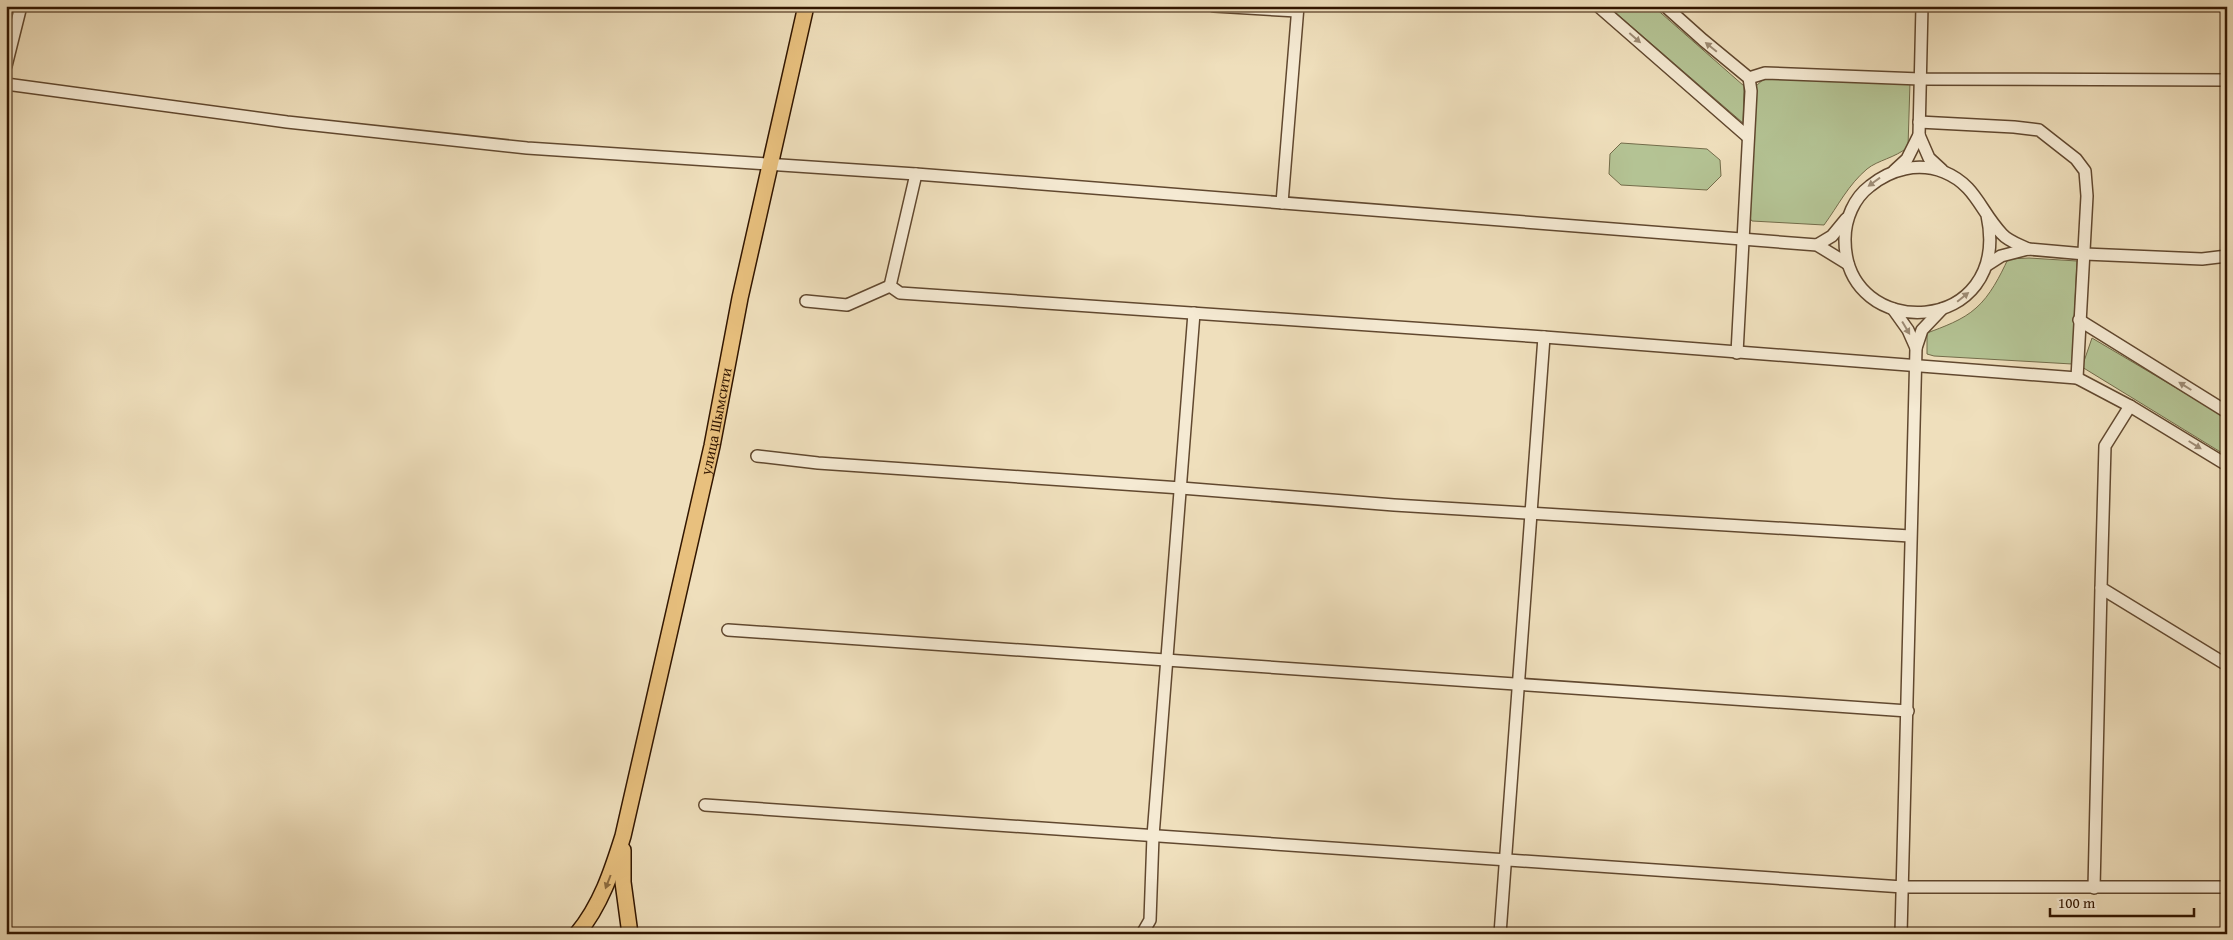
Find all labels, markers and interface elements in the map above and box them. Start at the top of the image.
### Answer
one-way arrow [1629,32,1641,44]
one-way arrow [1705,42,1718,53]
one-way arrow [1868,177,1881,187]
one-way arrow [1957,291,1970,302]
one-way arrow [1901,322,1910,335]
street label: улица Шымсити [694,366,737,478]
one-way arrow [2179,381,2192,391]
one-way arrow [2189,441,2202,450]
one-way arrow [603,875,611,889]
scale bar [2050,885,2194,917]
text: 100 m [2058,892,2096,913]

